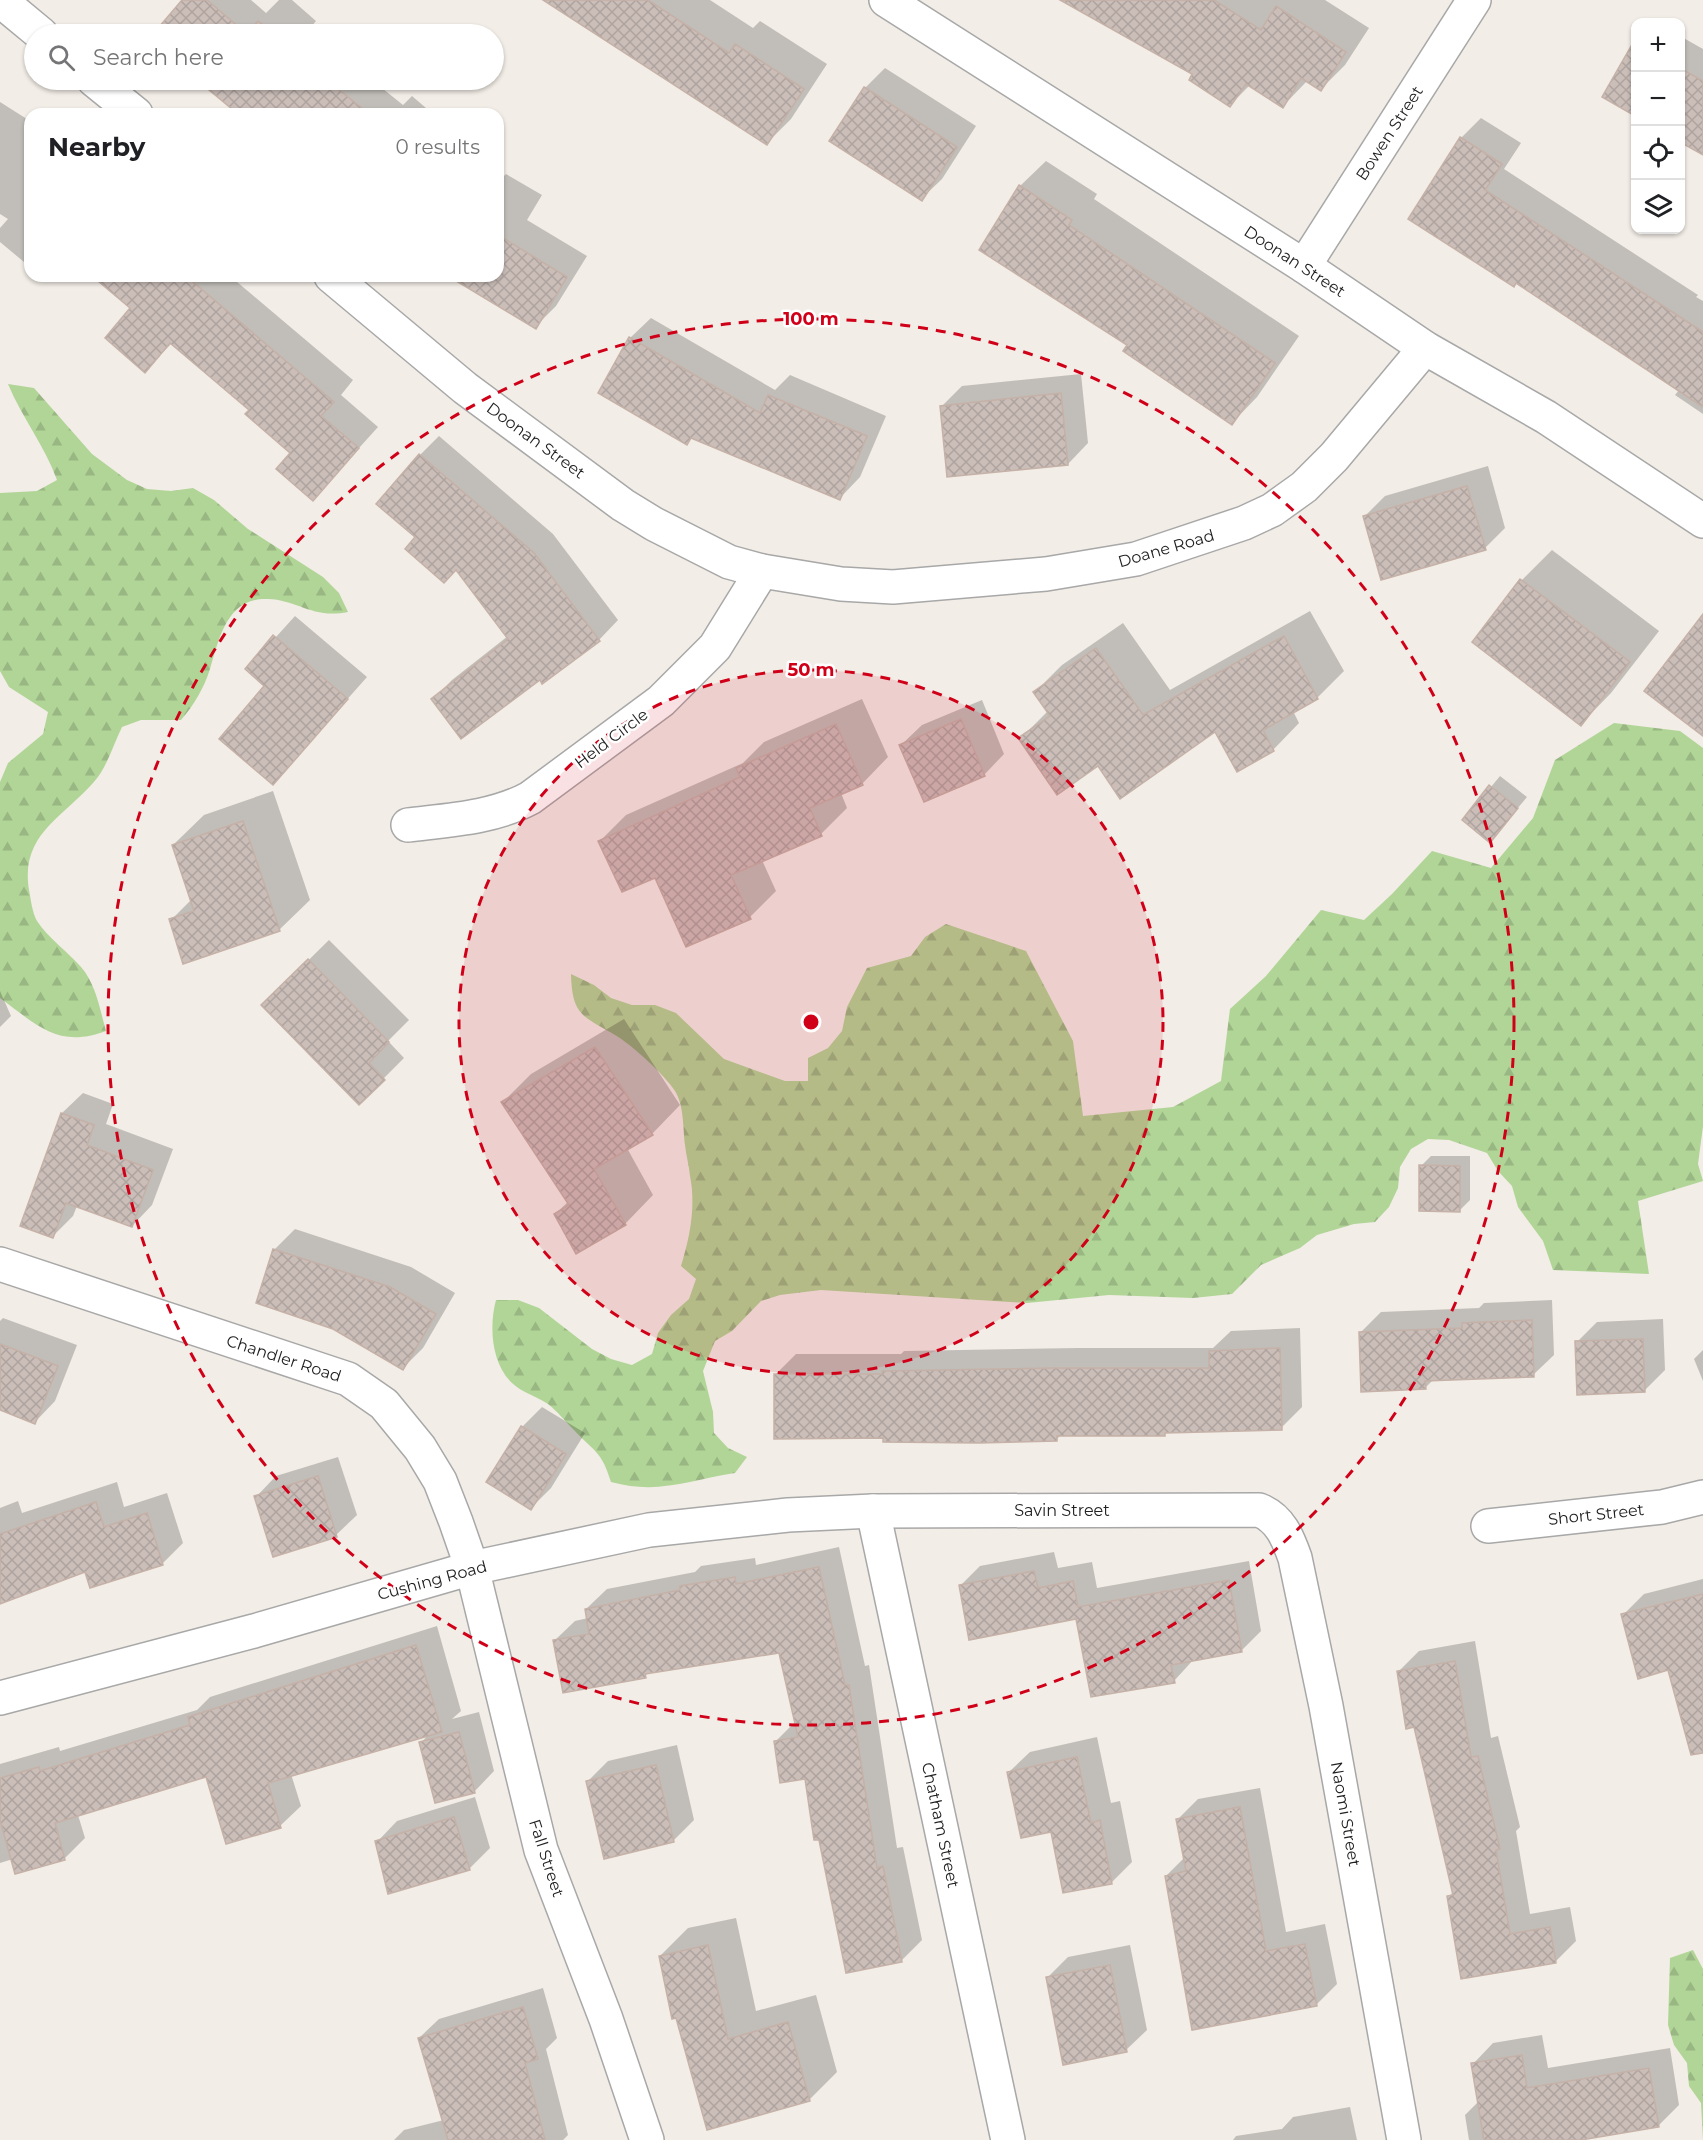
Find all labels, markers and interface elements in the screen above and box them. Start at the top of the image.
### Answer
map controls [1631,18,1685,234]
button: + [1631,18,1685,72]
search box [24,24,504,90]
icon: search [45,41,78,74]
text: Search here [93,44,224,71]
button: − [1631,72,1685,126]
street label: Bowen Street [1352,82,1427,184]
button: locate [1631,126,1685,180]
text: Nearby [48,131,145,163]
text: 0 results [395,135,480,159]
button: layers [1631,180,1685,234]
street label: Doonan Street [1241,222,1349,301]
text: 100 m [783,308,839,330]
street label: Doonan Street [483,398,589,483]
street label: Doane Road [1116,526,1216,571]
text: 50 m [788,659,834,681]
street label: Held Circle [571,705,652,772]
centre of rings [801,1012,821,1032]
street label: Chandler Road [224,1331,344,1386]
street label: Short Street [1547,1500,1645,1529]
street label: Savin Street [1014,1501,1110,1520]
street label: Cushing Road [375,1557,489,1604]
street label: Naomi Street [1327,1760,1364,1869]
street label: Chatham Street [918,1761,963,1890]
street label: Fall Street [525,1817,568,1900]

